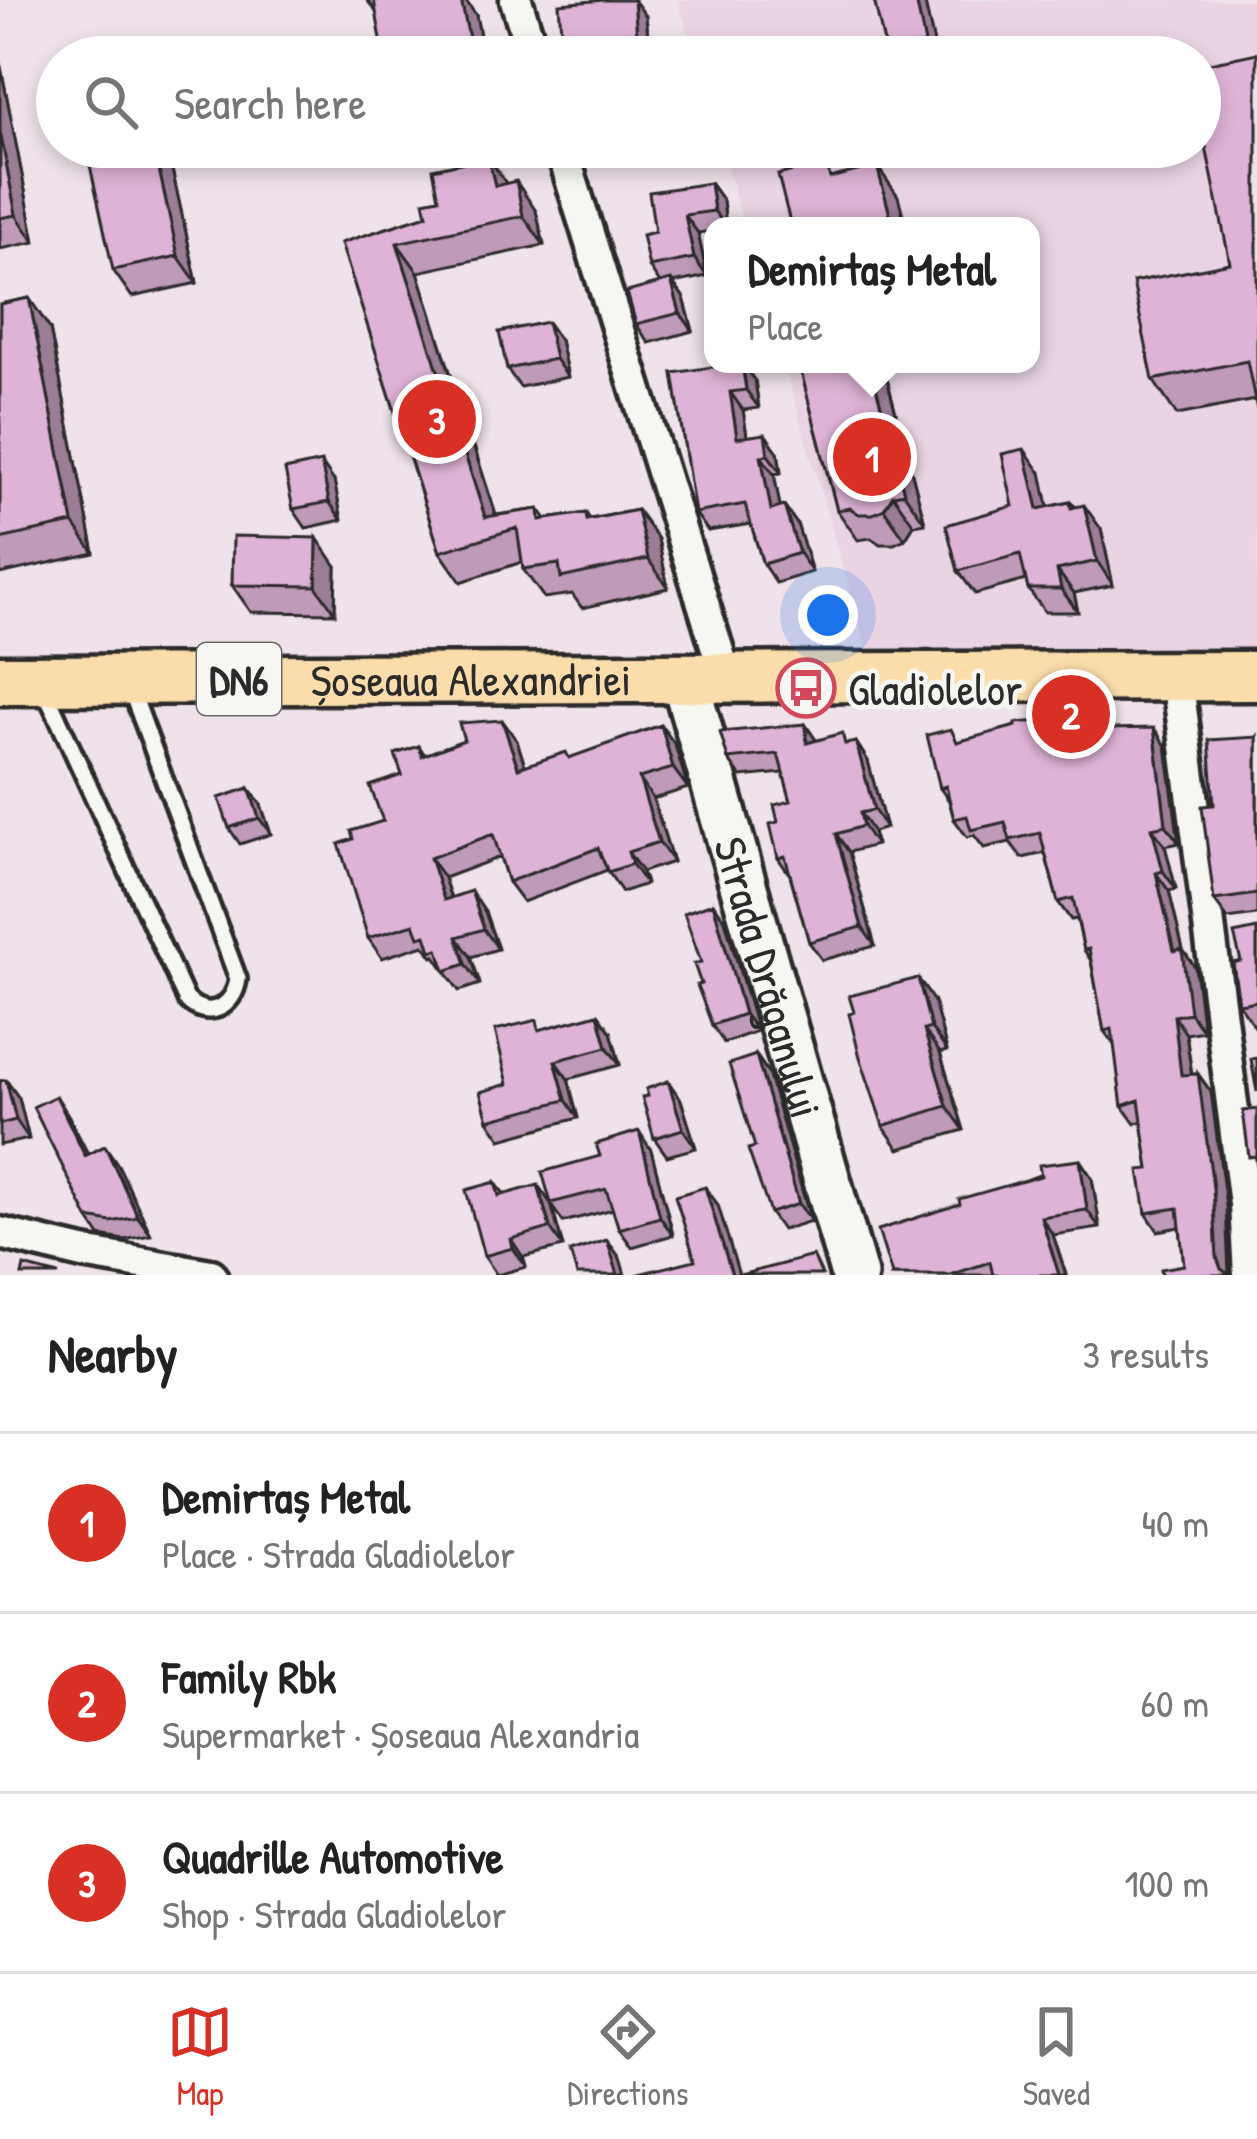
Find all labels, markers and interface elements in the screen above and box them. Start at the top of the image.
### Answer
search box [36,36,1221,168]
icon: search [78,69,144,135]
text: Search here [174,72,366,133]
popup [704,217,1040,373]
text: Demirtaș Metal [748,238,996,299]
text: Place [748,299,823,352]
pin: 3 [398,374,476,464]
pin: 1 [833,412,911,502]
your location [798,585,858,645]
road number: DN6 [197,643,281,715]
street label: Șoseaua Alexandriei [311,647,631,710]
bus stop icon: Gladiolelor [775,657,837,719]
place label: Gladiolelor [848,658,1022,719]
pin: 2 [1032,669,1110,759]
street label: Strada Drăganului [700,830,838,1125]
text: Nearby [48,1319,178,1388]
text: 3 results [1083,1327,1209,1380]
text: Demirtaș Metal [162,1466,410,1527]
text: 1 [80,1496,94,1549]
text: 40 m [1141,1496,1209,1549]
text: Place · Strada Gladiolelor [162,1527,515,1580]
text: Family Rbk [162,1646,336,1707]
text: 2 [78,1676,96,1729]
text: 60 m [1140,1676,1209,1729]
text: Supermarket · Șoseaua Alexandria [162,1707,639,1760]
text: Quadrille Automotive [162,1826,504,1887]
text: 3 [78,1856,96,1909]
text: 100 m [1124,1856,1209,1909]
text: Shop · Strada Gladiolelor [162,1887,507,1940]
tab: Map [167,1999,233,2115]
tab: Directions [567,1999,689,2115]
tab: Saved [1023,1999,1090,2115]

